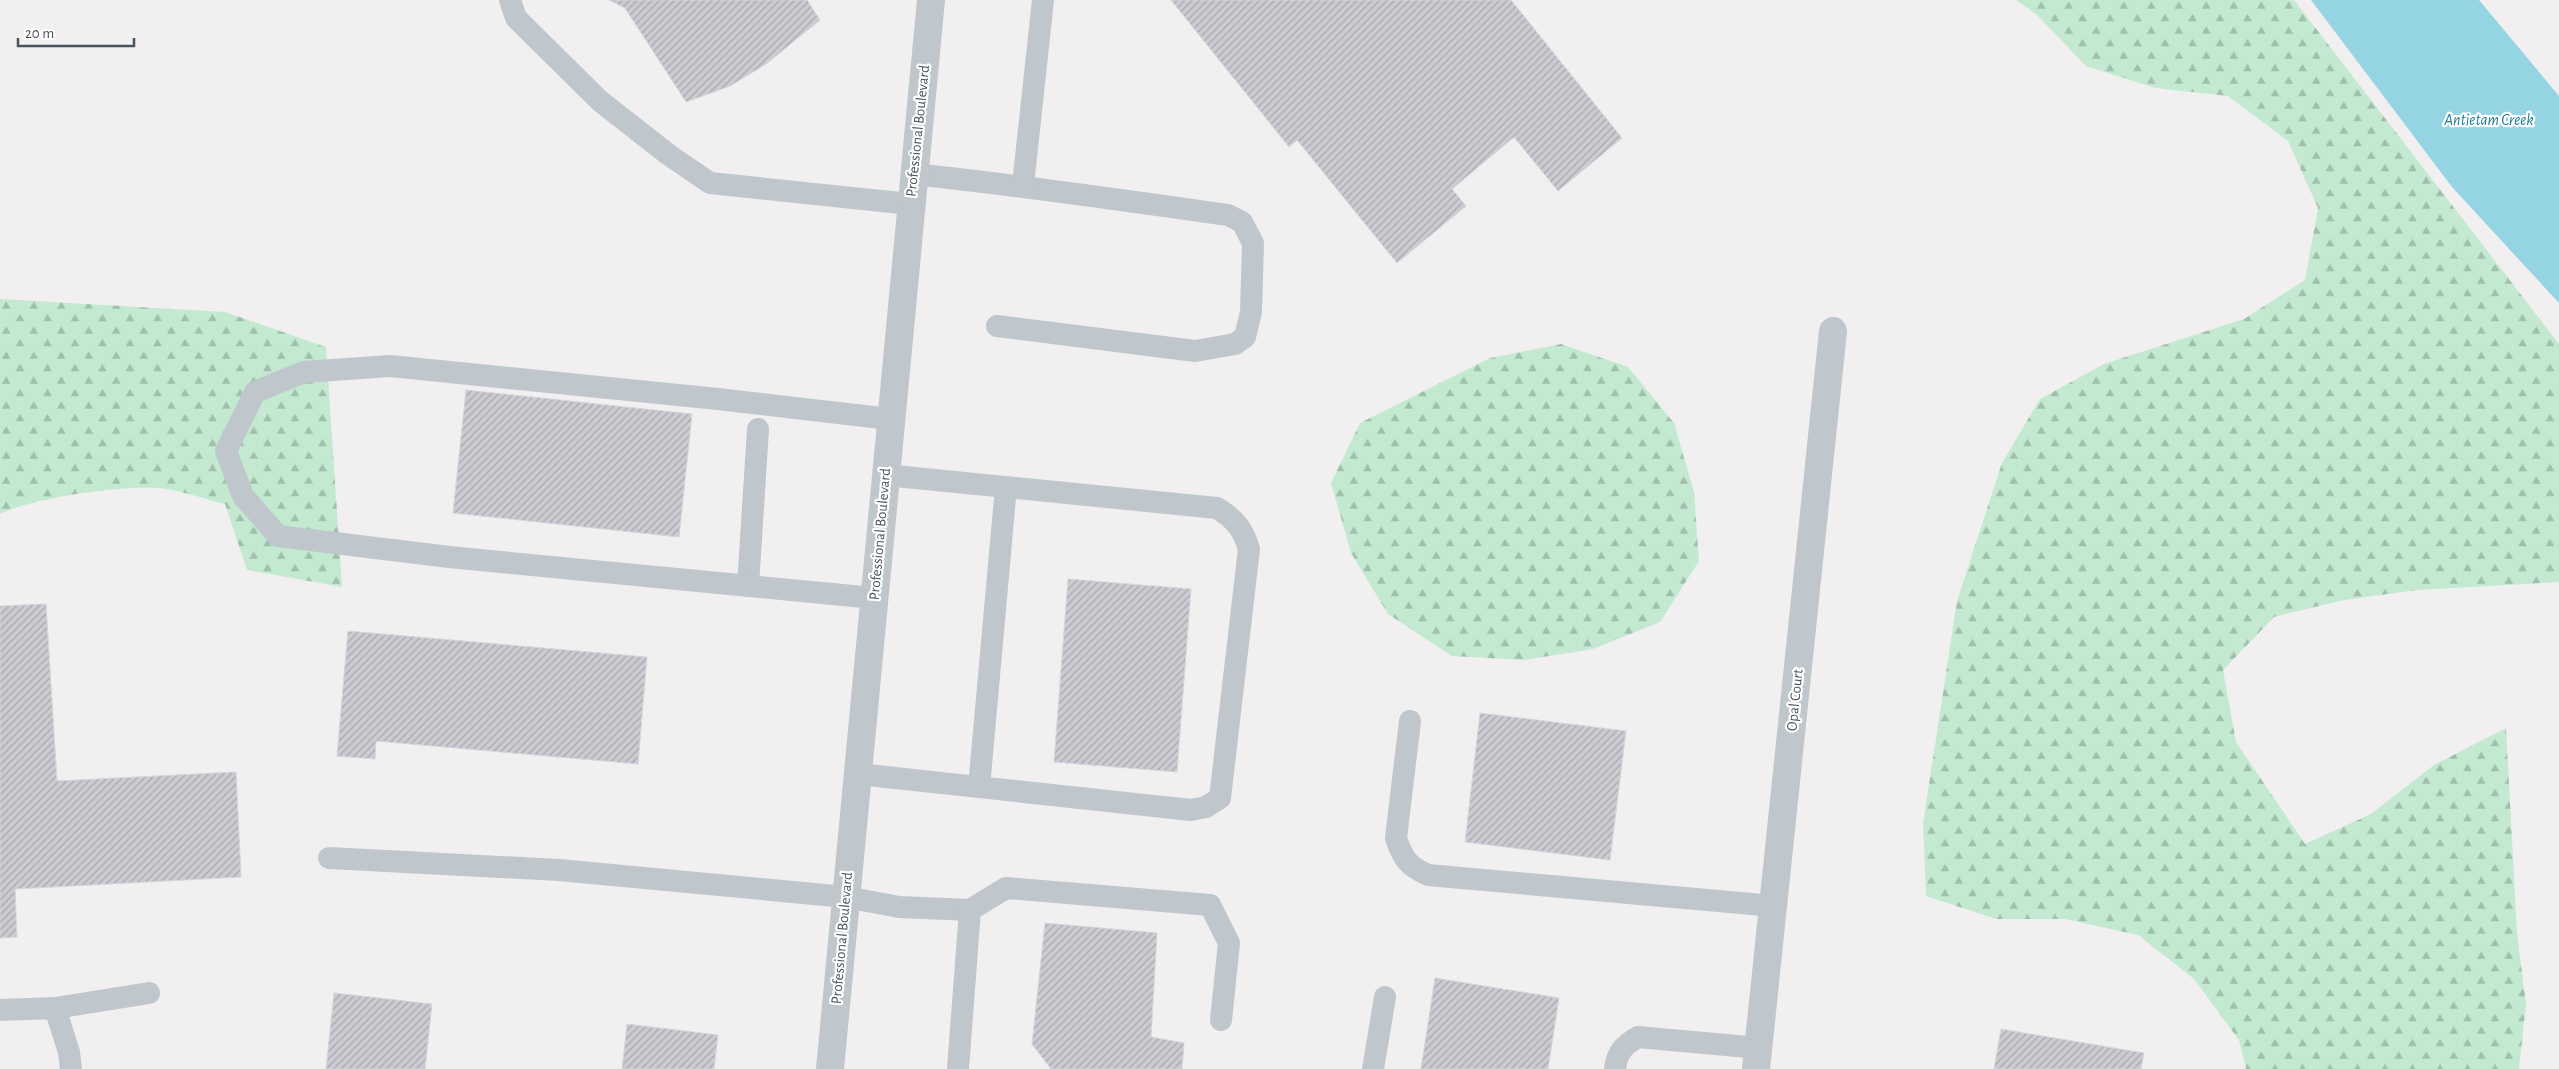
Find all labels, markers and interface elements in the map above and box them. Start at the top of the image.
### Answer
scale bar [18,15,134,47]
text: 20 m [25,26,54,41]
street label: Professional Boulevard [904,64,932,198]
water label: Antietam Creek [2443,112,2534,128]
street label: Professional Boulevard [867,467,893,601]
street label: Opal Court [1784,668,1806,732]
street label: Professional Boulevard [829,871,855,1005]

